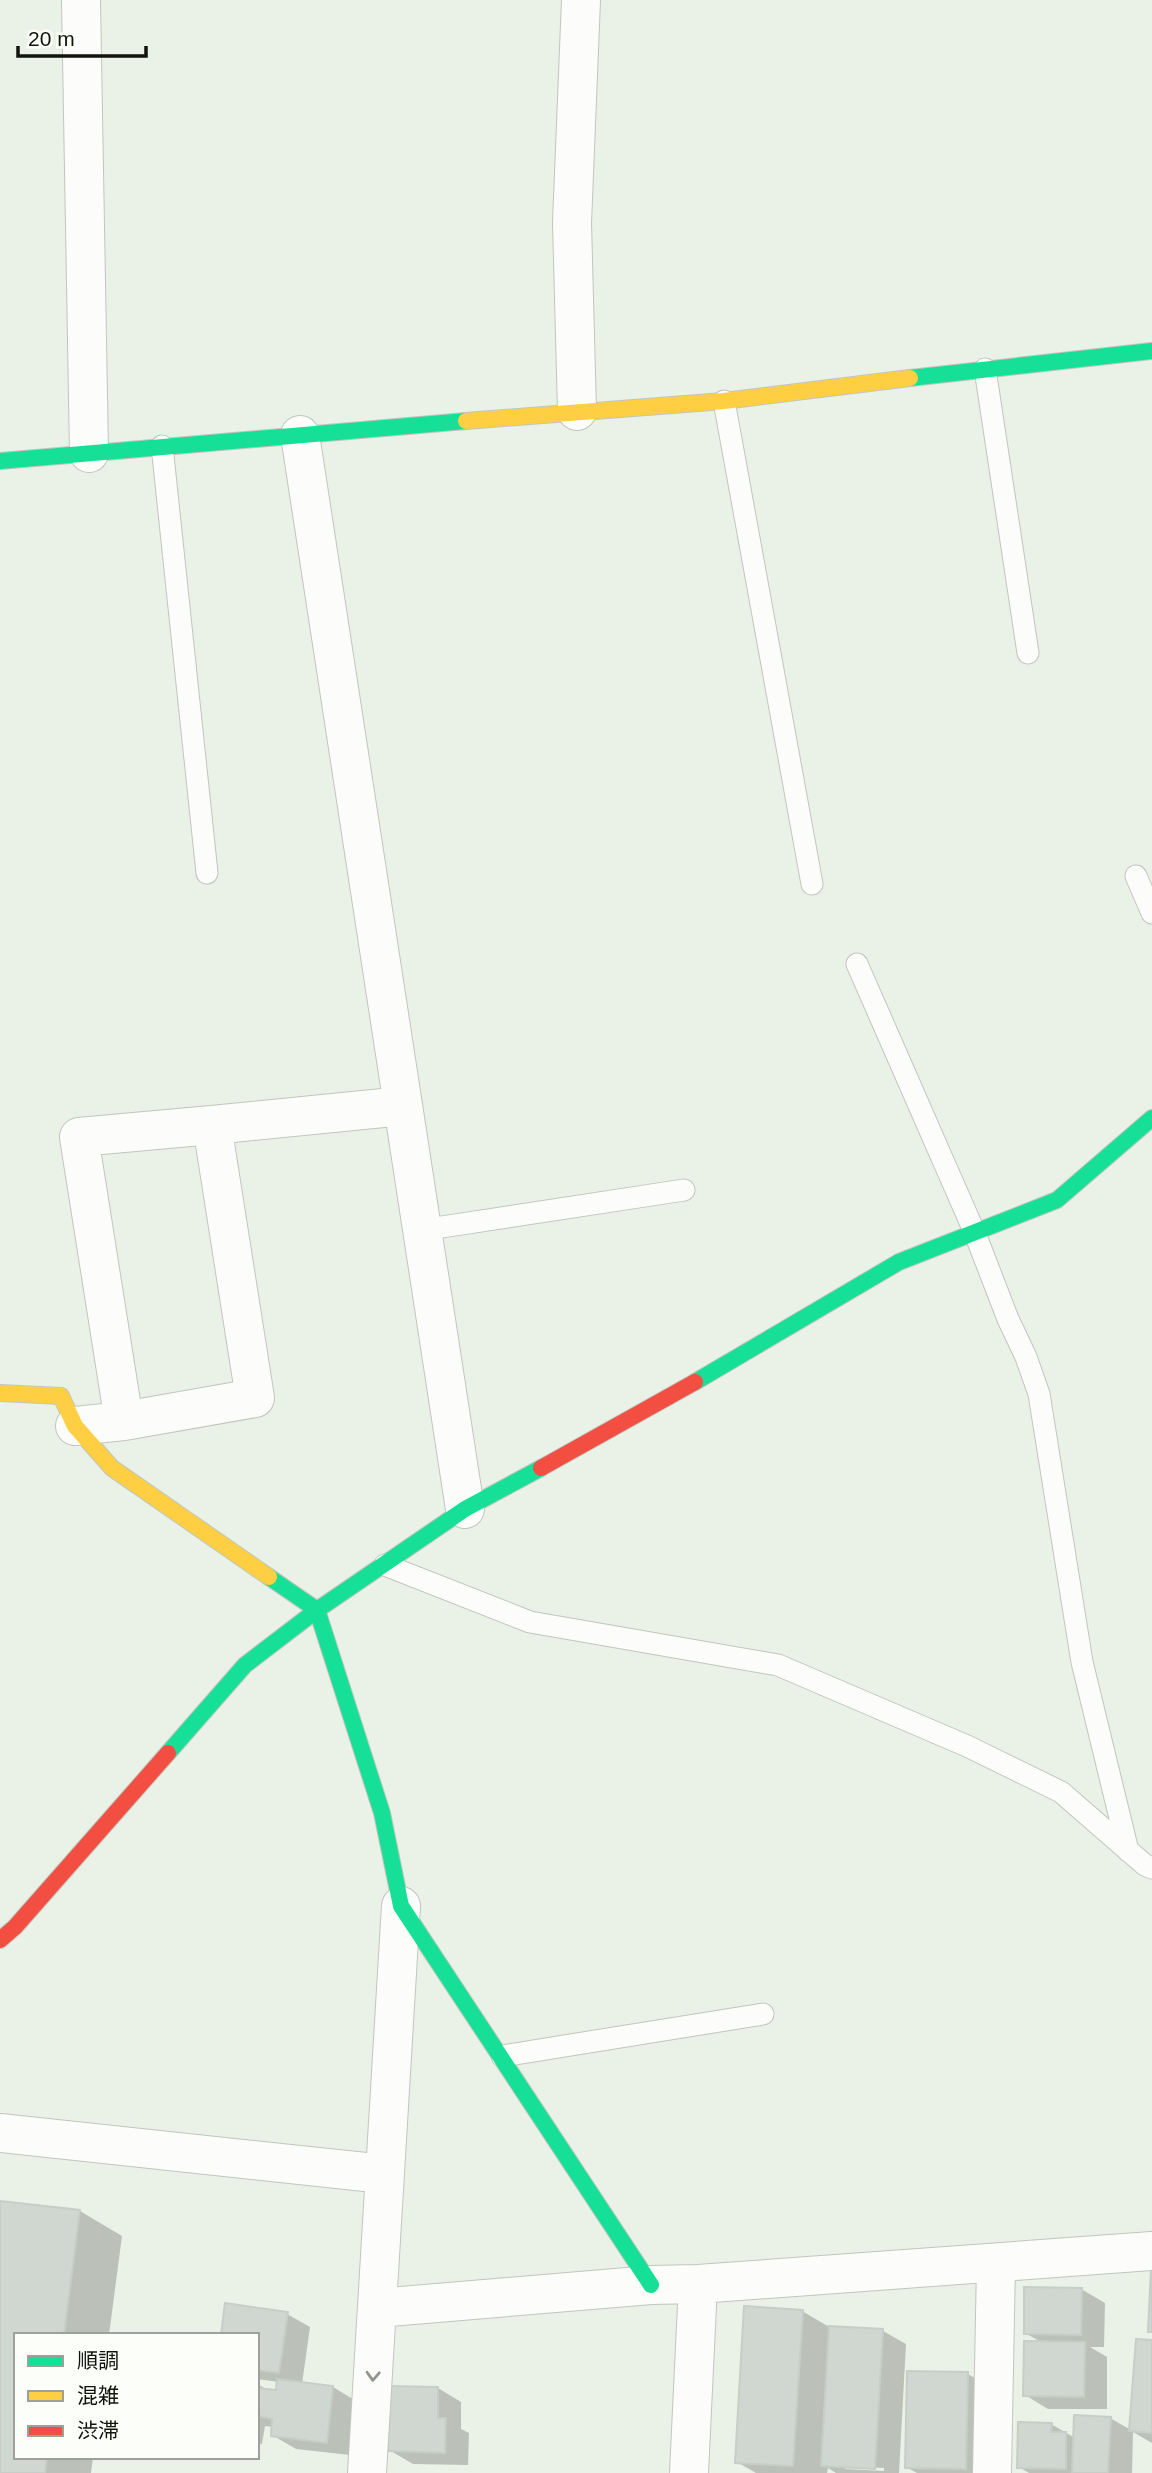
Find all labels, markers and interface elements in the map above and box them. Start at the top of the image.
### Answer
scale bar [18,14,145,58]
text: 20 m [28,27,75,50]
legend [14,2333,259,2459]
text: 順調 [77,2349,119,2372]
one-way arrow [365,2371,380,2382]
text: 混雑 [77,2384,119,2407]
text: 渋滞 [77,2419,119,2442]

